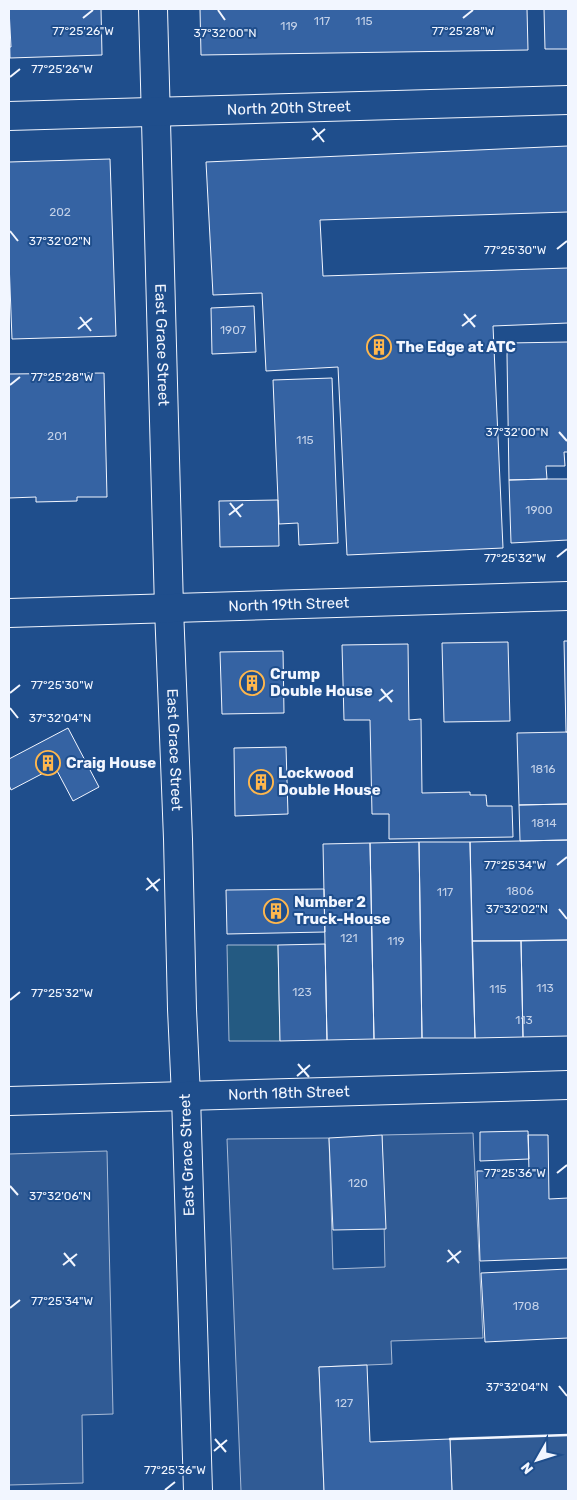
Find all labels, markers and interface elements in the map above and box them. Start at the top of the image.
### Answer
house number: 117 [314,14,330,28]
house number: 115 [355,14,373,28]
house number: 119 [280,19,298,33]
text: 77°25'26"W [52,24,114,38]
text: 77°25'28"W [432,24,495,38]
text: 37°32'00"N [194,26,256,40]
text: 77°25'26"W [31,62,93,76]
street label: North 20th Street [227,97,351,119]
house number: 202 [49,205,71,219]
text: 37°32'02"N [29,234,91,248]
text: 77°25'30"W [484,243,547,257]
street label: East Grace Street [151,283,173,406]
house number: 1907 [220,323,246,337]
building icon: The Edge at ATC [366,334,392,360]
place label: The Edge at ATC [396,338,516,356]
text: 77°25'28"W [31,370,94,384]
text: 37°32'00"N [486,425,548,439]
house number: 201 [47,429,67,443]
house number: 115 [296,433,314,447]
house number: 1900 [525,503,553,517]
text: 77°25'32"W [484,551,546,565]
street label: North 19th Street [228,594,350,615]
place label: Crump Double House [270,665,373,700]
building icon: Crump Double House [239,670,265,696]
text: 77°25'30"W [31,678,94,692]
street label: East Grace Street [163,688,186,811]
text: 37°32'04"N [29,711,91,725]
building icon: Craig House [35,750,61,776]
place label: Craig House [66,754,156,772]
house number: 1816 [530,762,556,776]
place label: Lockwood Double House [278,764,381,799]
building icon: Lockwood Double House [248,769,274,795]
house number: 1814 [531,816,557,830]
text: 77°25'34"W [484,858,547,872]
house number: 1806 [506,884,534,898]
house number: 117 [437,885,453,899]
place label: Number 2 Truck-House [294,893,391,928]
building icon: Number 2 Truck-House [263,898,289,924]
text: 37°32'02"N [486,902,548,916]
house number: 121 [340,931,358,945]
house number: 119 [387,934,405,948]
house number: 113 [536,981,554,995]
house number: 115 [489,982,507,996]
house number: 123 [292,985,312,999]
text: 77°25'32"W [31,986,93,1000]
house number: 113 [515,1013,533,1027]
street label: North 18th Street [228,1082,350,1104]
street label: East Grace Street [176,1093,198,1216]
text: 77°25'36"W [484,1166,546,1180]
house number: 120 [348,1176,368,1190]
text: 37°32'06"N [29,1189,91,1203]
text: 77°25'34"W [31,1294,94,1308]
house number: 1708 [513,1299,539,1313]
text: 37°32'04"N [486,1380,548,1394]
house number: 127 [335,1396,353,1410]
north arrow [512,1435,562,1485]
text: N [518,1459,537,1477]
text: 77°25'36"W [144,1463,206,1477]

